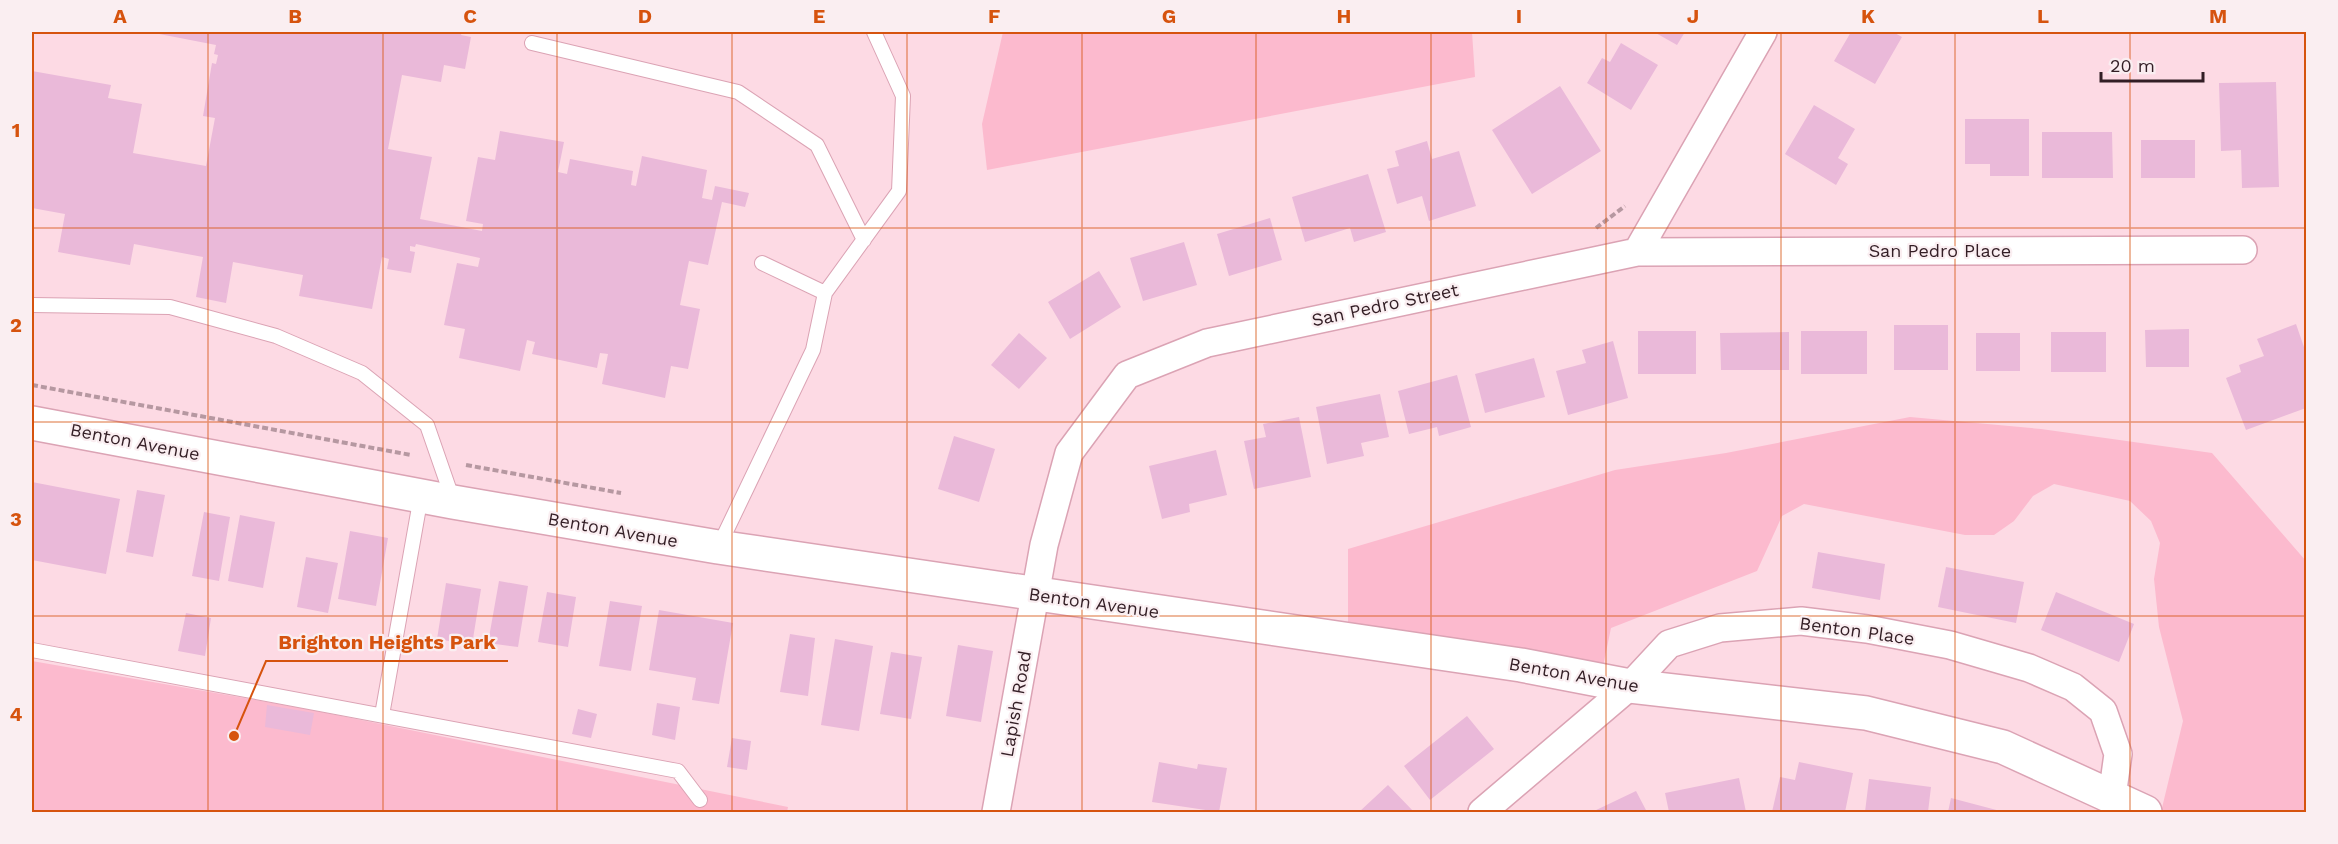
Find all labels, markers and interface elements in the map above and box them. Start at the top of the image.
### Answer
text: A [113,4,127,28]
text: B [288,4,302,28]
text: C [463,4,477,28]
text: D [638,4,652,28]
text: E [813,4,825,28]
text: F [988,4,1000,28]
text: G [1162,4,1176,28]
text: H [1337,4,1351,28]
text: I [1516,4,1522,28]
text: J [1687,4,1699,28]
text: K [1861,4,1875,28]
text: L [2037,4,2049,28]
text: M [2209,4,2227,28]
scale bar [2101,45,2203,83]
text: 20 m [2110,55,2155,76]
text: 1 [12,118,20,142]
street label: San Pedro Place [1869,240,2011,261]
street label: San Pedro Street [1310,279,1461,330]
text: 2 [10,313,22,337]
street label: Benton Avenue [68,419,202,464]
text: 3 [10,507,22,531]
street label: Benton Avenue [546,508,680,551]
street label: Benton Avenue [1027,583,1161,622]
street label: Benton Place [1798,612,1916,649]
callout: Brighton Heights Park [266,623,508,661]
text: Brighton Heights Park [278,630,496,654]
street label: Lapish Road [996,649,1035,759]
street label: Benton Avenue [1507,653,1641,696]
text: 4 [10,702,23,726]

